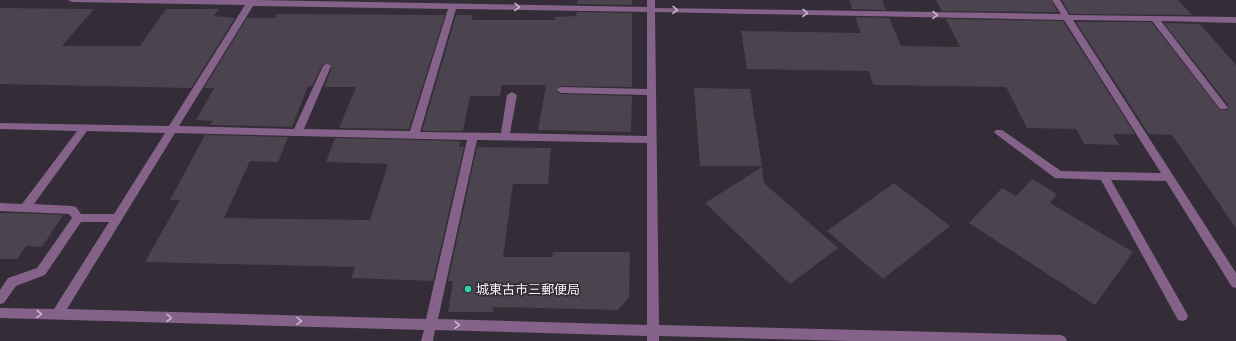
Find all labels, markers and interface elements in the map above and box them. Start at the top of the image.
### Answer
one-way arrow [514,3,520,12]
one-way arrow [672,6,678,15]
one-way arrow [802,9,808,17]
one-way arrow [932,11,938,19]
place label: 城東古市三郵便局 [476,282,580,298]
marker: 城東古市三郵便局 [463,284,473,294]
one-way arrow [36,310,42,319]
one-way arrow [166,314,172,322]
one-way arrow [296,317,302,325]
one-way arrow [454,321,460,329]

